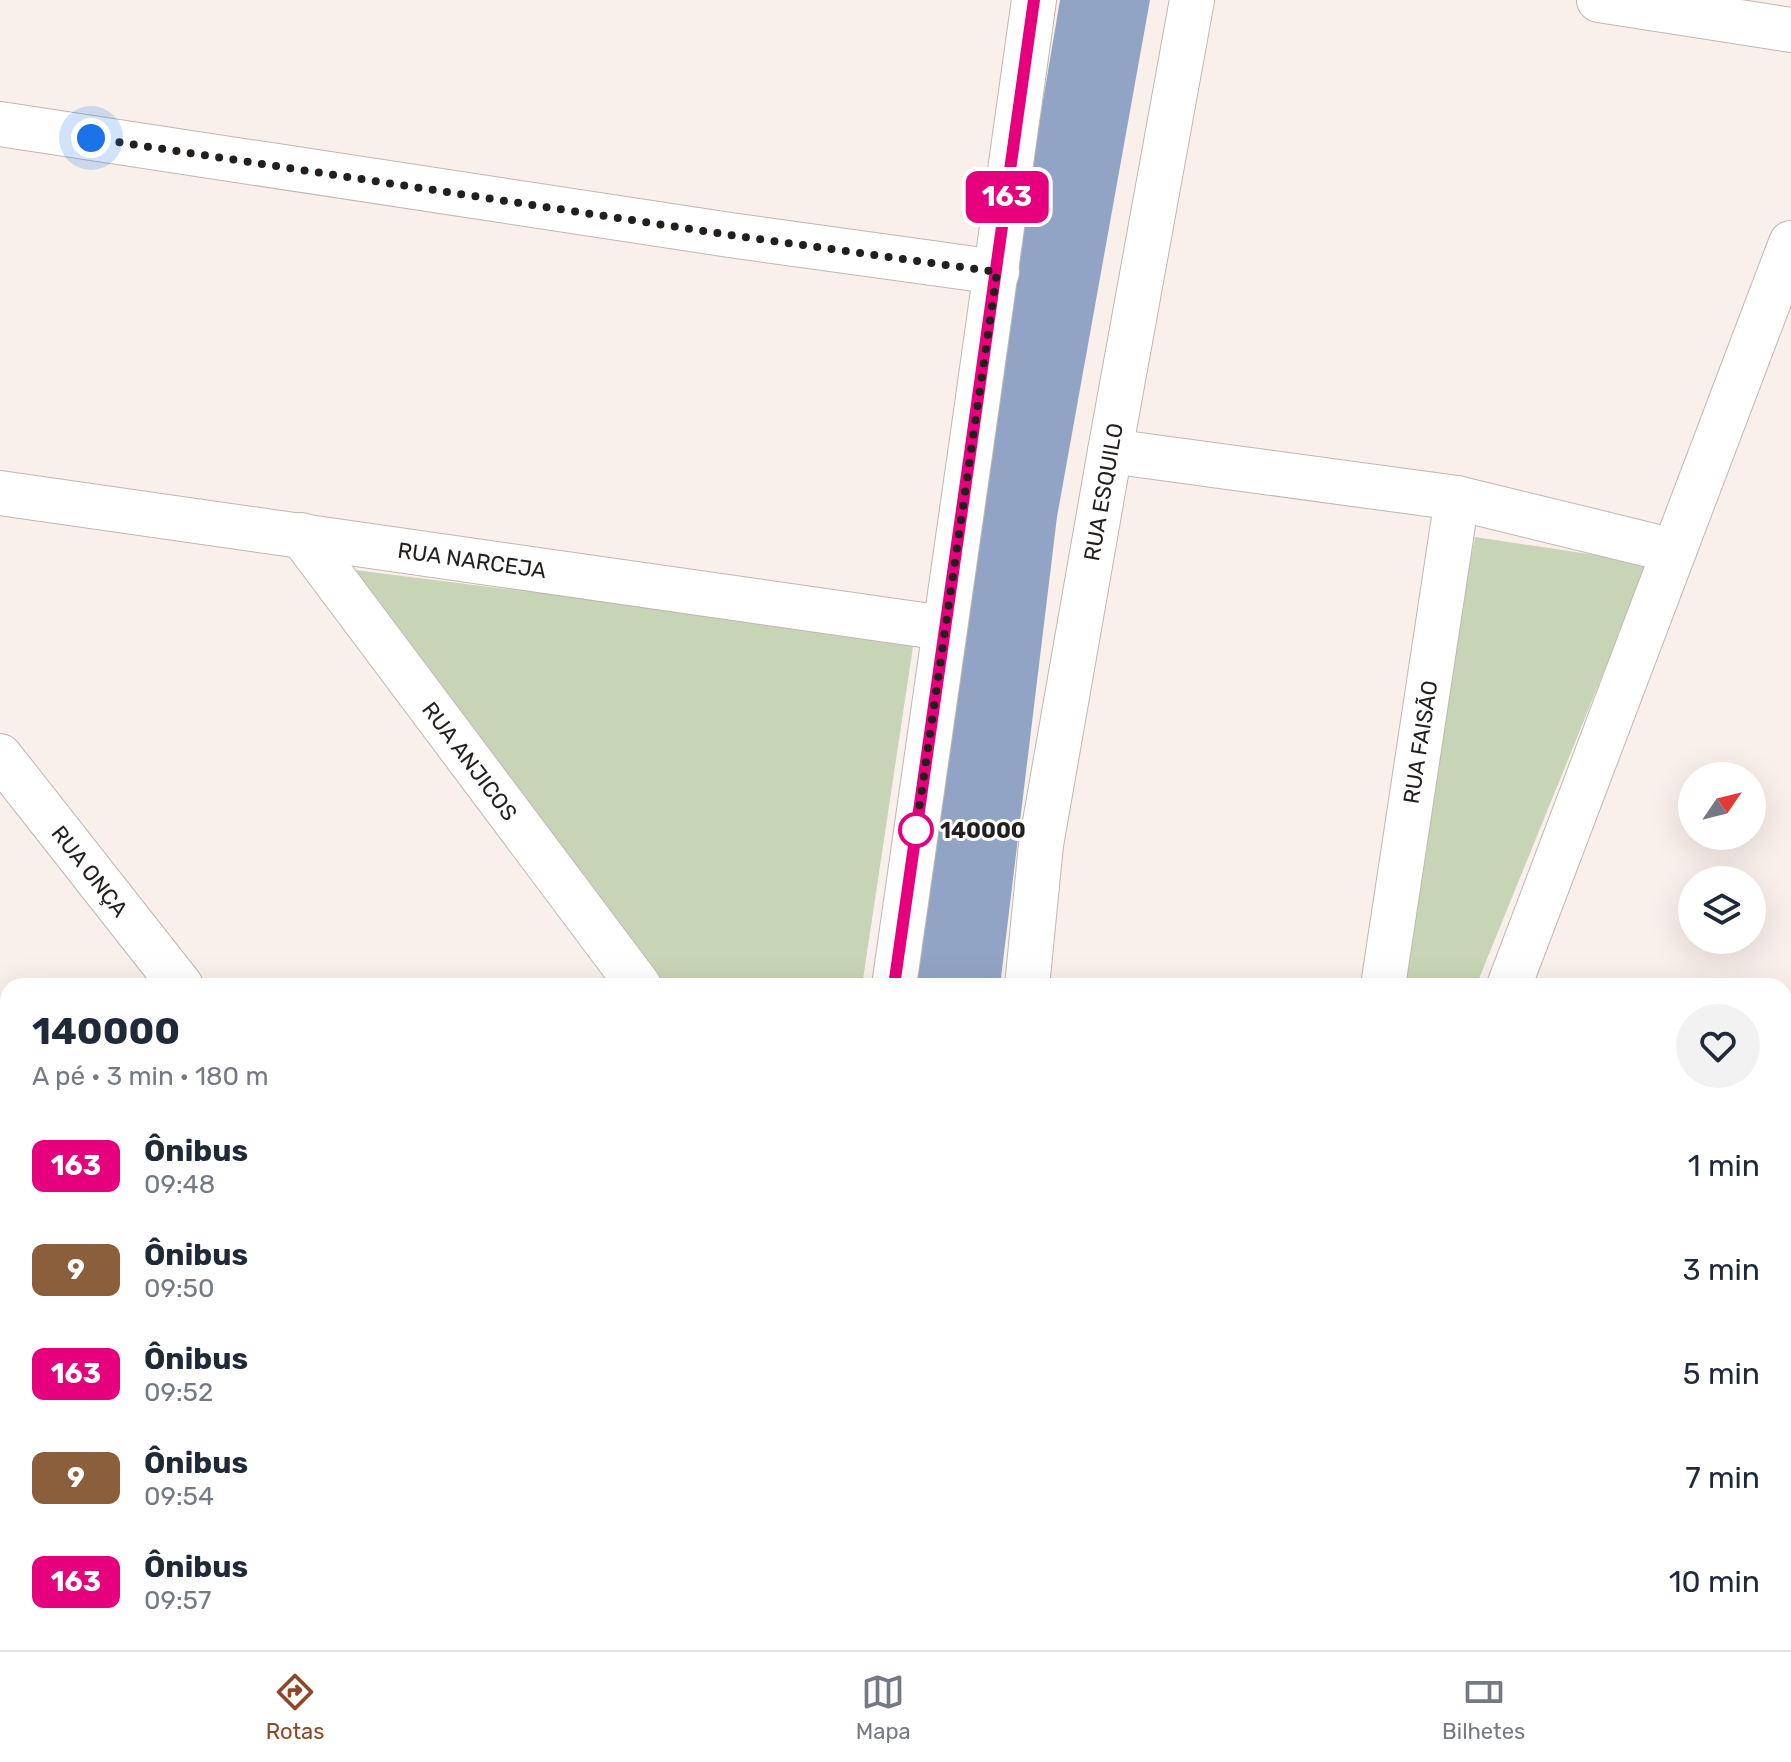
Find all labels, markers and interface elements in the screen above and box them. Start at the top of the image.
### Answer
your location [71,118,111,158]
line badge: 163 [961,171,1053,223]
text: 163 [982,180,1032,213]
street label: RUA ESQUILO [1078,421,1129,563]
street label: RUA NARCEJA [396,537,548,584]
street label: RUA FAISÃO [1397,678,1444,806]
street label: RUA ANJICOS [416,697,523,826]
north arrow [1678,762,1766,850]
map controls [1678,762,1766,954]
marker: 140000 [899,813,933,847]
place label: 140000 [940,817,1026,844]
street label: RUA ONÇA [46,820,134,923]
button: layers [1678,866,1766,954]
button: heart [1676,1004,1760,1088]
text: 140000 [32,1008,180,1054]
text: A pé · 3 min · 180 m [32,1061,269,1092]
text: Ônibus [144,1133,248,1169]
text: 1 min [1688,1148,1760,1184]
text: 163 [51,1149,101,1182]
text: 09:48 [144,1169,215,1200]
text: Ônibus [144,1237,248,1273]
text: 3 min [1683,1252,1760,1288]
text: 9 [67,1253,85,1286]
text: 09:50 [144,1273,215,1304]
text: Ônibus [144,1341,248,1377]
text: 5 min [1683,1356,1760,1392]
text: 163 [51,1357,101,1390]
text: 09:52 [144,1377,213,1408]
text: Ônibus [144,1445,248,1481]
text: 7 min [1685,1460,1760,1496]
text: 9 [67,1461,85,1494]
text: 09:54 [144,1481,214,1512]
text: Ônibus [144,1549,248,1585]
text: 10 min [1669,1564,1760,1600]
text: 163 [51,1565,101,1598]
text: 09:57 [144,1585,211,1616]
tab: Rotas [266,1670,324,1745]
tab: Mapa [856,1670,911,1745]
tab: Bilhetes [1442,1670,1525,1745]

